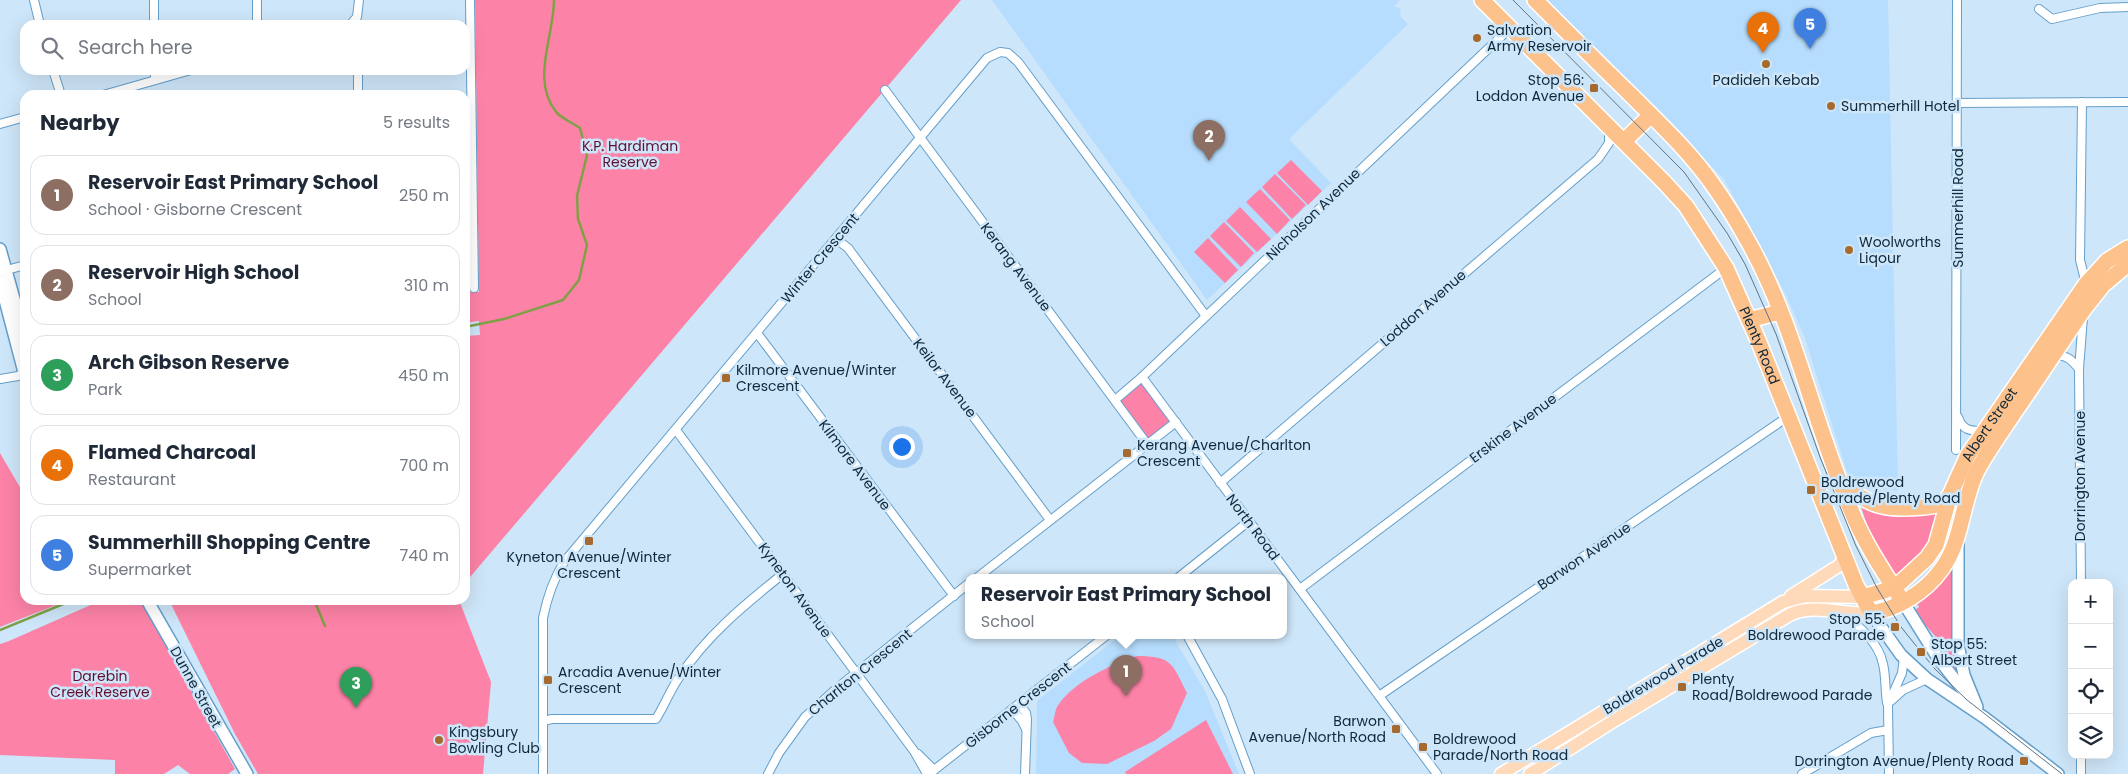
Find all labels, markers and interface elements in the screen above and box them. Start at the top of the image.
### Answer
pin: 5 [1794,8,1826,49]
pin: 4 [1747,12,1779,53]
search box [20,20,470,75]
place label: Salvation Army Reservoir [1487,20,1592,56]
marker: Salvation Army Reservoir [1471,32,1483,44]
icon: search [38,34,66,62]
text: Search here [78,34,192,61]
marker: Padideh Kebab [1760,58,1772,70]
place label: Stop 56: Loddon Avenue [1476,70,1584,106]
place label: Padideh Kebab [1713,70,1819,90]
marker: Stop 56: Loddon Avenue [1588,82,1600,94]
place label: Summerhill Hotel [1841,96,1960,116]
marker: Summerhill Hotel [1825,100,1837,112]
text: Nearby [40,108,120,137]
text: 5 results [383,111,450,134]
pin: 2 [1193,120,1225,161]
park label: K.P. Hardiman Reserve [582,136,678,172]
street label: Summerhill Road [1948,148,1968,268]
street label: Nicholson Avenue [1261,163,1365,265]
text: Reservoir East Primary School [88,169,378,196]
text: 1 [54,184,60,207]
text: 250 m [399,184,449,207]
text: School · Gisborne Crescent [88,198,302,221]
street label: Winter Crescent [776,209,864,307]
street label: Kerang Avenue [976,218,1056,316]
place label: Woolworths Liqour [1859,232,1941,268]
marker: Woolworths Liqour [1843,244,1855,256]
text: Reservoir High School [88,259,299,286]
street label: Loddon Avenue [1376,265,1471,351]
text: 2 [52,274,62,297]
text: 310 m [404,274,449,297]
text: School [88,288,142,311]
street label: Plenty Road [1734,303,1785,387]
street label: Keilor Avenue [909,334,982,422]
text: Arch Gibson Reserve [88,349,289,376]
place label: Kilmore Avenue/Winter Crescent [736,360,897,396]
text: 3 [52,364,62,387]
text: 450 m [398,364,449,387]
marker: Kilmore Avenue/Winter Crescent [720,372,732,384]
text: Park [88,378,122,401]
street label: Albert Street [1956,383,2022,465]
street label: Erskine Avenue [1465,388,1561,467]
street label: Dorrington Avenue [2070,410,2090,541]
street label: Kilmore Avenue [814,416,896,515]
your location [889,434,915,460]
place label: Kerang Avenue/Charlton Crescent [1137,435,1311,471]
text: Flamed Charcoal [88,439,256,466]
marker: Kerang Avenue/Charlton Crescent [1121,447,1133,459]
text: 4 [52,454,62,477]
text: 700 m [399,454,449,477]
text: Restaurant [88,468,176,491]
place label: Boldrewood Parade/Plenty Road [1821,472,1960,508]
marker: Boldrewood Parade/Plenty Road [1805,484,1817,496]
street label: North Road [1221,490,1285,564]
street label: Barwon Avenue [1533,517,1635,595]
text: Summerhill Shopping Centre [88,529,371,556]
marker: Kyneton Avenue/Winter Crescent [583,535,595,547]
street label: Kyneton Avenue [754,538,837,642]
text: 5 [52,544,62,567]
text: 740 m [399,544,449,567]
place label: Kyneton Avenue/Winter Crescent [507,547,671,583]
text: Supermarket [88,558,192,581]
popup [965,574,1287,639]
map controls [2068,579,2113,759]
button: + [2068,579,2113,624]
text: Reservoir East Primary School [981,581,1271,608]
place label: Stop 55: Boldrewood Parade [1748,609,1885,645]
text: School [981,610,1035,633]
marker: Stop 55: Boldrewood Parade [1889,621,1901,633]
street label: Charlton Crescent [804,624,916,720]
button: − [2068,624,2113,669]
street label: Boldrewood Parade [1599,631,1727,719]
place label: Stop 55: Albert Street [1931,634,2017,670]
street label: Dunne Street [165,643,227,731]
marker: Stop 55: Albert Street [1915,646,1927,658]
pin: 1 [1110,655,1142,696]
street label: Gisborne Crescent [961,657,1075,753]
place label: Arcadia Avenue/Winter Crescent [558,662,721,698]
park label: Darebin Creek Reserve [50,666,150,702]
pin: 3 [340,667,372,708]
place label: Plenty Road/Boldrewood Parade [1692,669,1873,705]
button: locate [2068,669,2113,714]
marker: Arcadia Avenue/Winter Crescent [542,674,554,686]
marker: Plenty Road/Boldrewood Parade [1676,681,1688,693]
place label: Barwon Avenue/North Road [1249,711,1386,747]
button: layers [2068,714,2113,759]
place label: Kingsbury Bowling Club [449,722,540,758]
marker: Barwon Avenue/North Road [1390,723,1402,735]
place label: Boldrewood Parade/North Road [1433,729,1568,765]
marker: Kingsbury Bowling Club [433,734,445,746]
marker: Boldrewood Parade/North Road [1417,741,1429,753]
place label: Dorrington Avenue/Plenty Road [1795,751,2014,771]
marker: Dorrington Avenue/Plenty Road [2018,755,2030,767]

